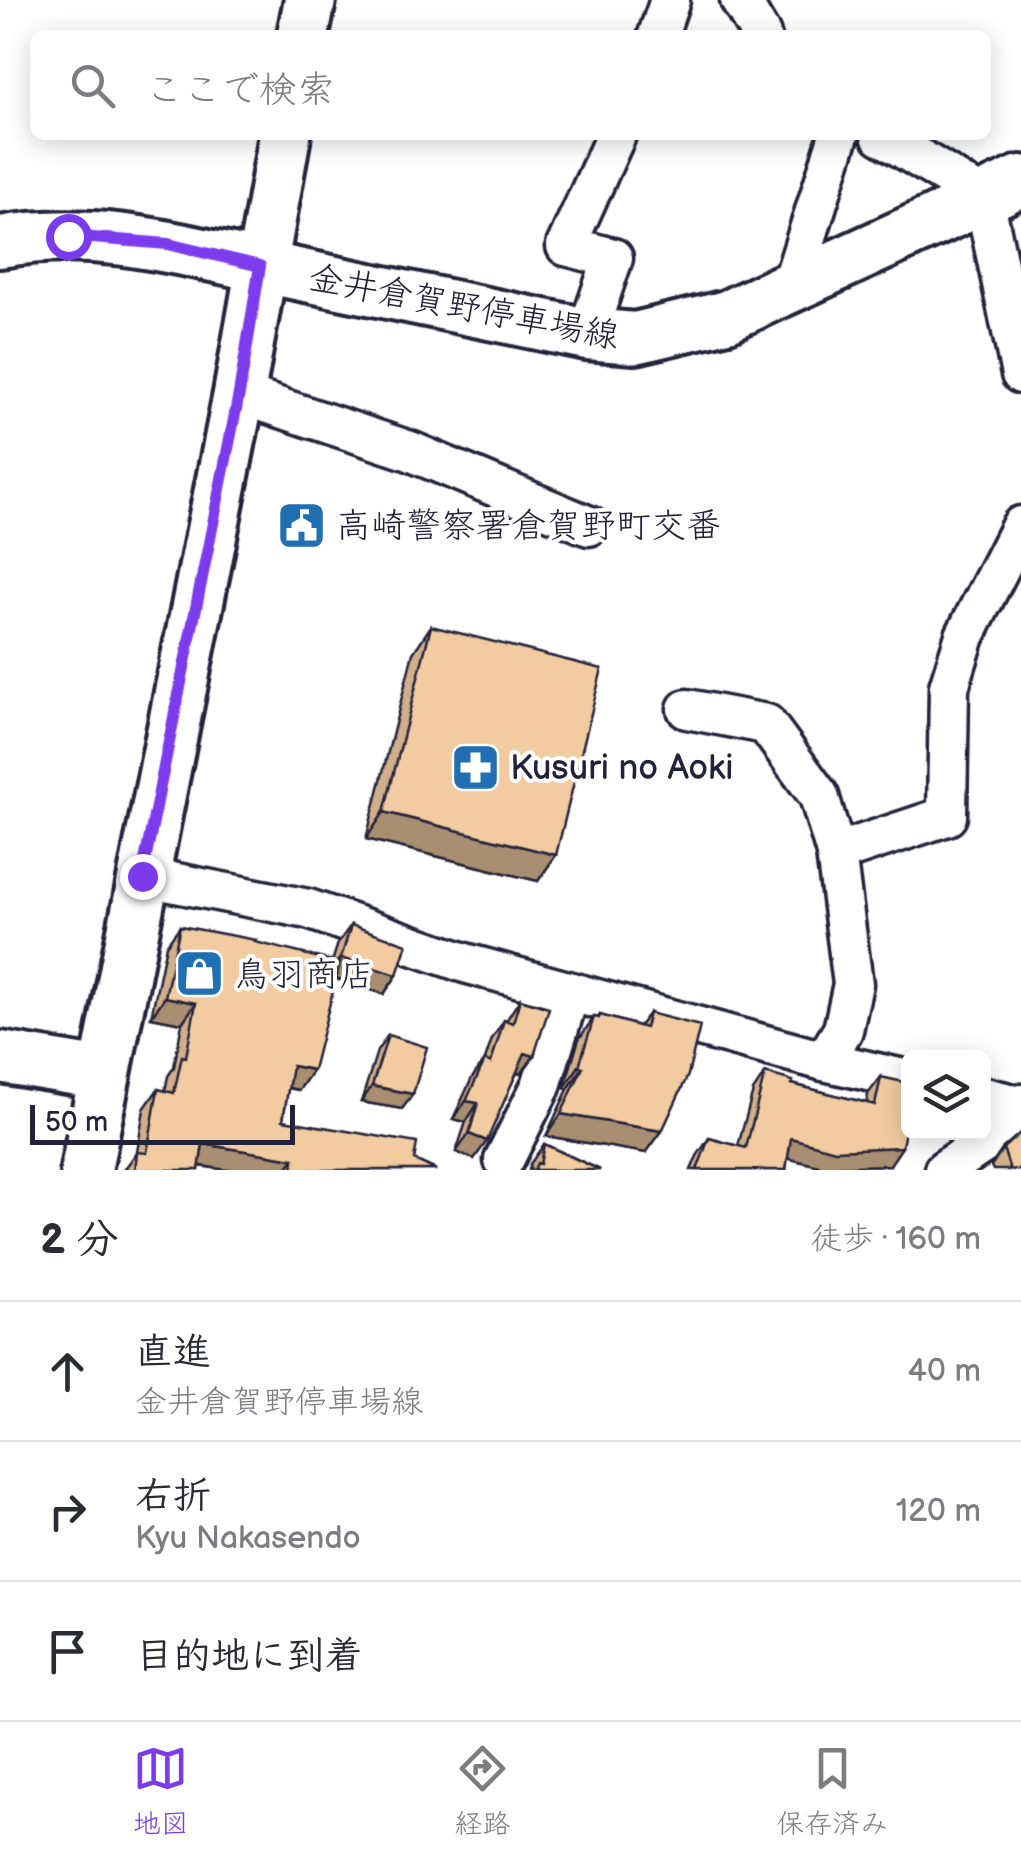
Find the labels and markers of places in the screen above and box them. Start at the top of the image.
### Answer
public building icon: 高崎警察署倉賀野町交番 [275,499,327,551]
place label: 高崎警察署倉賀野町交番 [336,505,721,548]
pharmacy icon: Kusuri no Aoki [449,741,501,793]
place label: Kusuri no Aoki [510,747,733,790]
shop icon: 鳥羽商店 [173,948,225,1000]
place label: 鳥羽商店 [234,954,374,997]

